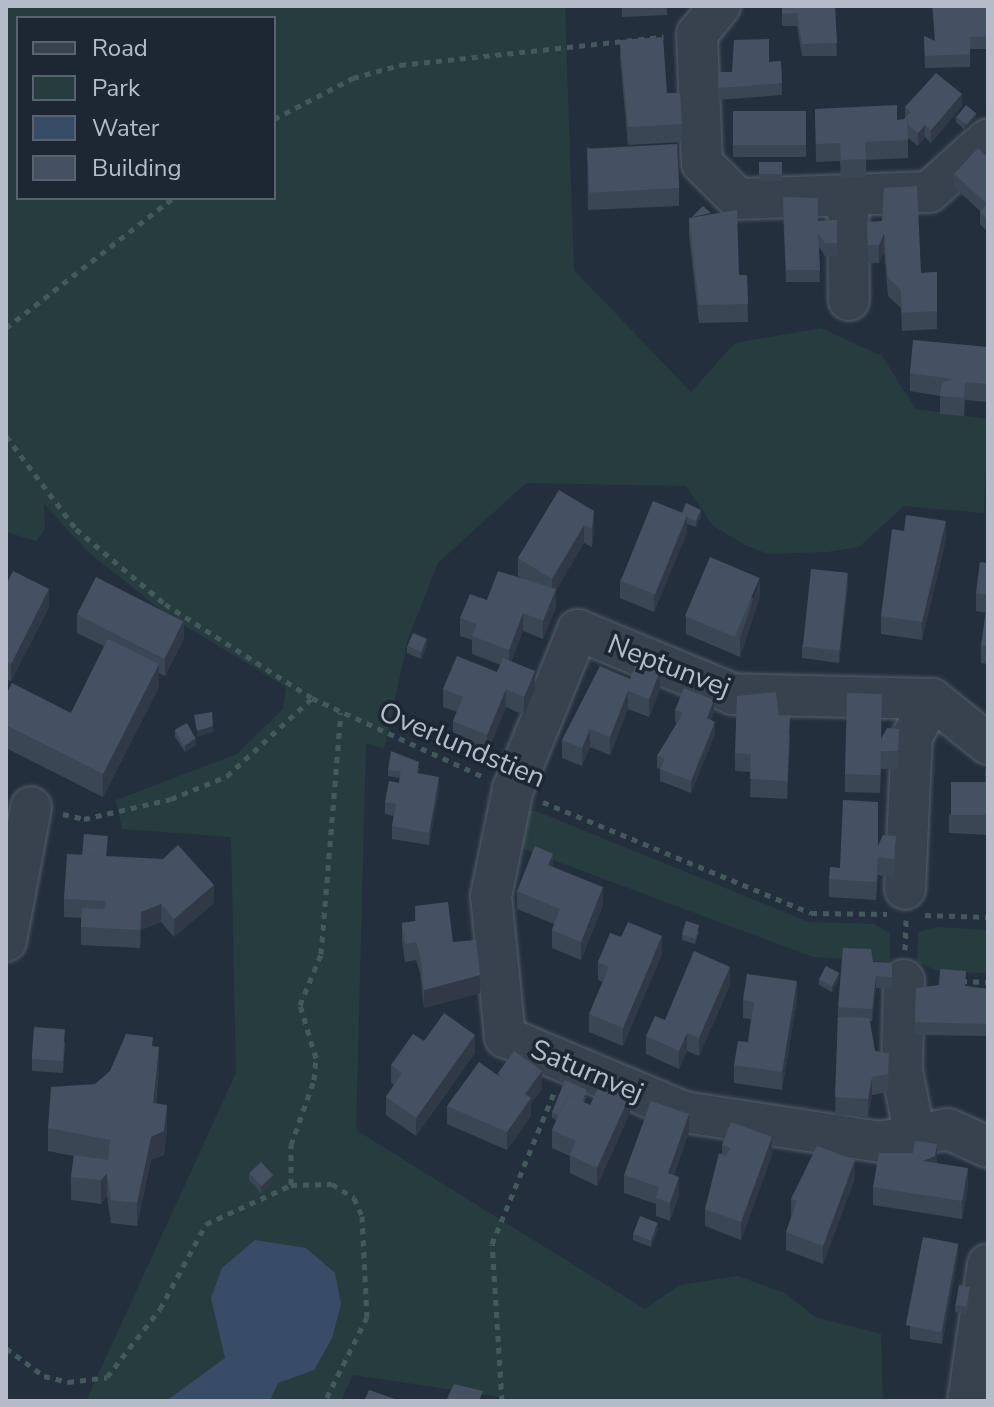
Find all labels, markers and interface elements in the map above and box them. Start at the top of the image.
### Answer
legend [16,16,276,200]
text: Road [92,32,148,64]
text: Park [92,72,140,104]
text: Water [92,112,159,144]
text: Building [92,152,182,184]
street label: Neptunvej [603,627,735,705]
street label: Overlundstien [374,695,550,795]
street label: Saturnvej [526,1032,648,1110]

